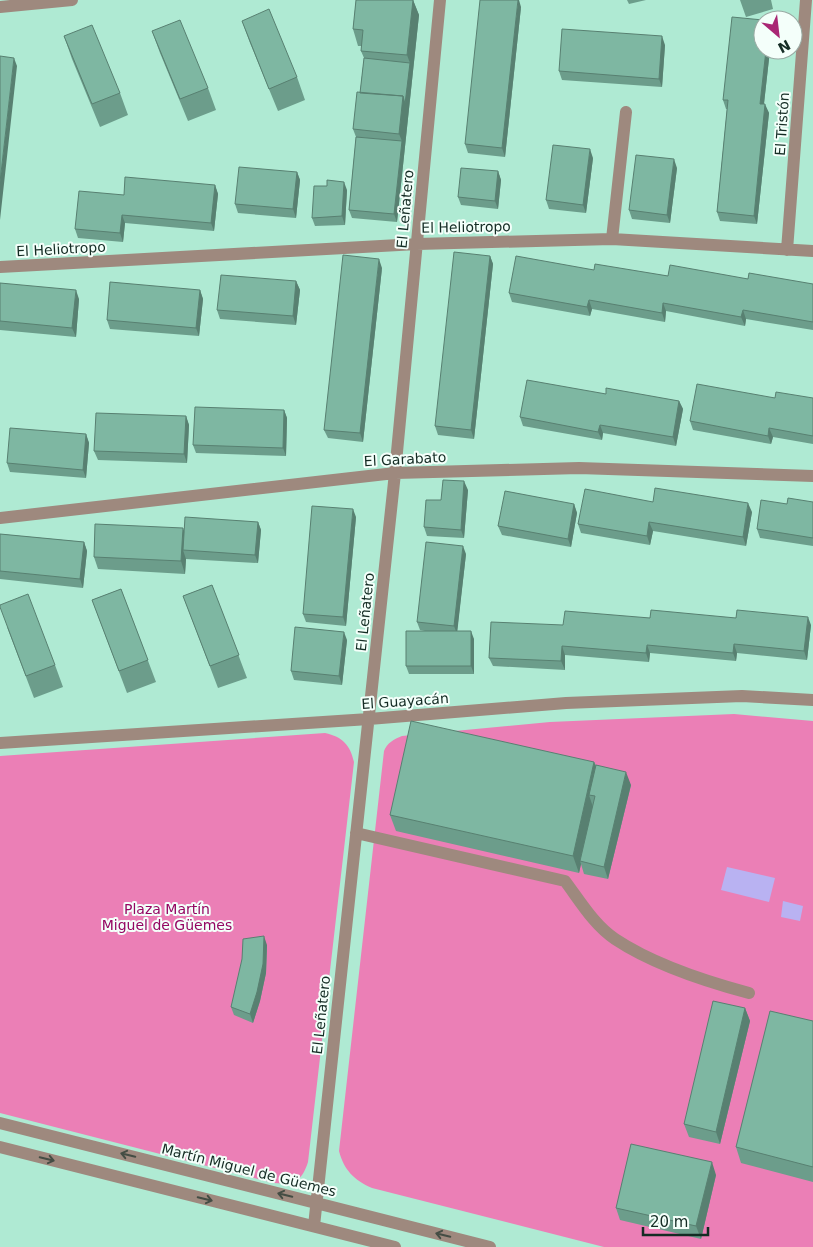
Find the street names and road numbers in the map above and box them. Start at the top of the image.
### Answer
street label: El Tristón [772,92,792,156]
street label: El Leñatero [394,169,416,249]
street label: El Heliotropo [421,218,511,236]
street label: El Heliotropo [16,239,106,259]
street label: El Garabato [363,449,447,469]
street label: El Leñatero [353,572,377,652]
street label: El Guayacán [361,690,449,712]
street label: El Leñatero [309,975,333,1055]
street label: Martín Miguel de Güemes [160,1141,338,1199]

